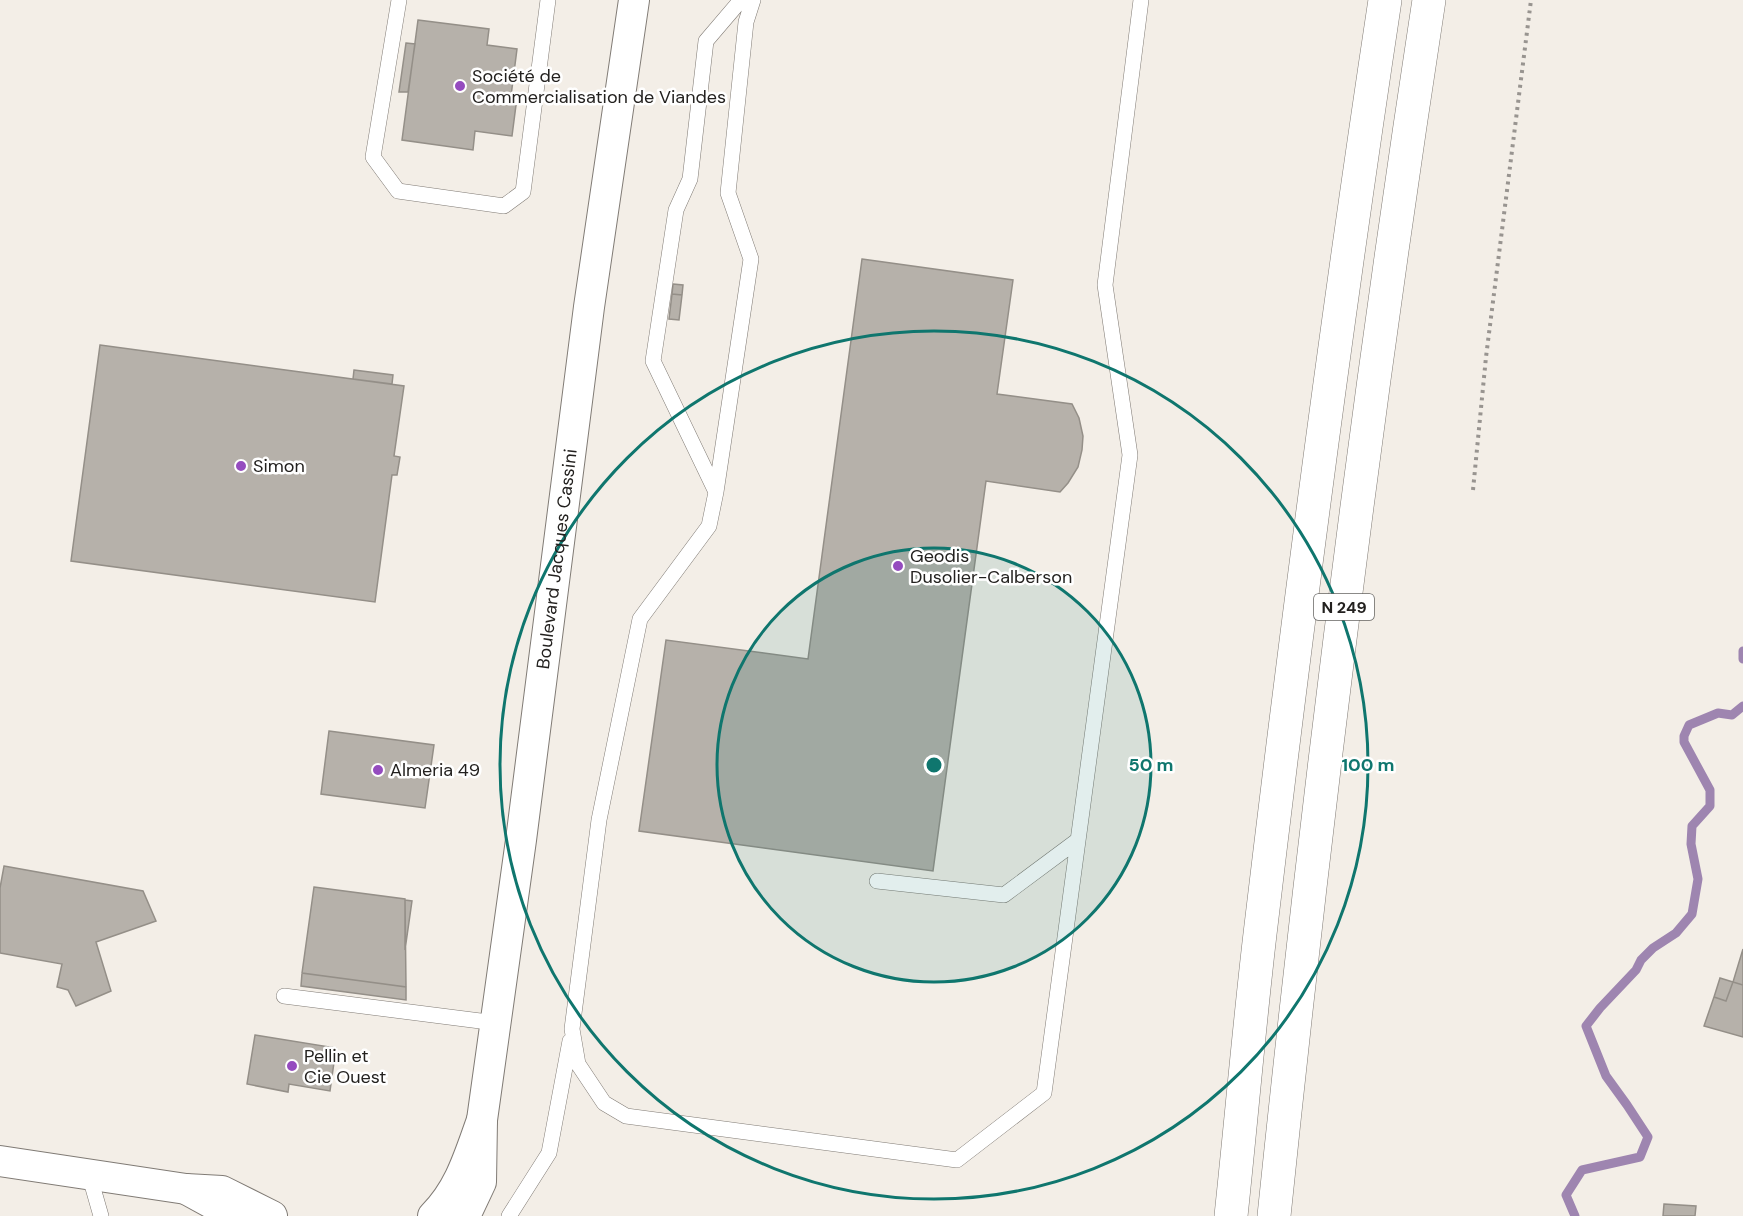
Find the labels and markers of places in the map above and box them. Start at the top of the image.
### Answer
place label: Société de Commercialisation de Viandes [472,64,726,109]
marker: Société de Commercialisation de Viandes [453,79,467,93]
place label: Simon [253,454,305,478]
marker: Simon [234,459,248,473]
place label: Geodis Dusolier-Calberson [910,544,1072,589]
marker: Geodis Dusolier-Calberson [891,559,905,573]
centre of rings [924,755,944,775]
place label: Almeria 49 [390,758,480,782]
marker: Almeria 49 [371,763,385,777]
place label: Pellin et Cie Ouest [304,1044,386,1089]
marker: Pellin et Cie Ouest [285,1059,299,1073]

